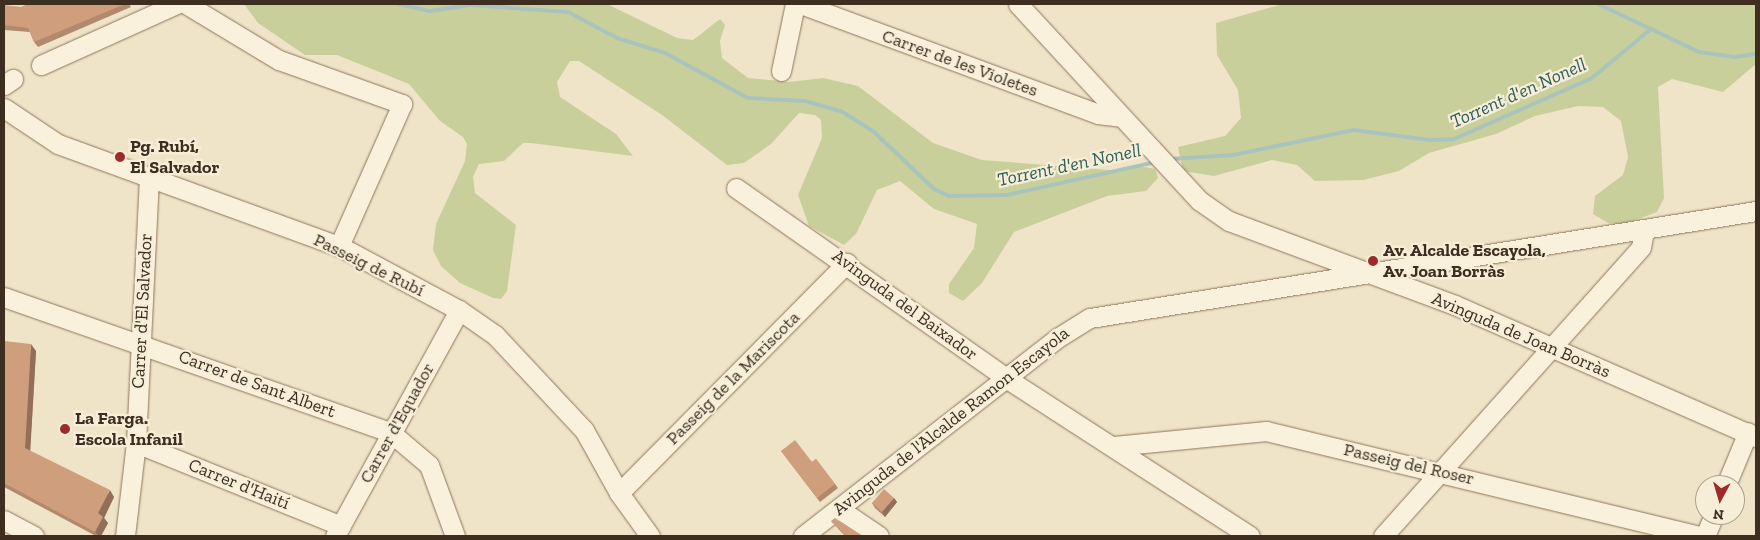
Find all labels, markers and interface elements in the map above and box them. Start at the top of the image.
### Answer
street label: Carrer de les Violetes [879,25,1041,101]
water label: Torrent d'en Nonell [1446,53,1590,133]
place label: Pg. Rubí, El Salvador [130,136,219,178]
water label: Torrent d'en Nonell [995,139,1143,191]
marker: Pg. Rubí, El Salvador [114,151,126,163]
street label: Passeig de Rubí [310,229,428,301]
street label: Carrer d'El Salvador [127,233,157,389]
place label: Av. Alcalde Escayola, Av. Joan Borràs [1383,240,1546,282]
street label: Avinguda del Baixador [828,245,982,365]
marker: Av. Alcalde Escayola, Av. Joan Borràs [1367,255,1379,267]
street label: Avinguda de Joan Borràs [1428,287,1614,383]
street label: Passeig de la Mariscota [662,307,804,449]
street label: Avinguda de l'Alcalde Ramon Escayola [829,322,1073,520]
street label: Carrer de Sant Albert [175,345,339,423]
street label: Carrer d'Equador [355,359,439,487]
place label: La Farga. Escola Infanil [75,408,183,450]
marker: La Farga. Escola Infanil [59,423,71,435]
street label: Passeig del Roser [1342,438,1476,490]
street label: Carrer d'Haití [185,454,293,514]
north arrow [1695,475,1745,525]
text: N [1712,505,1725,523]

